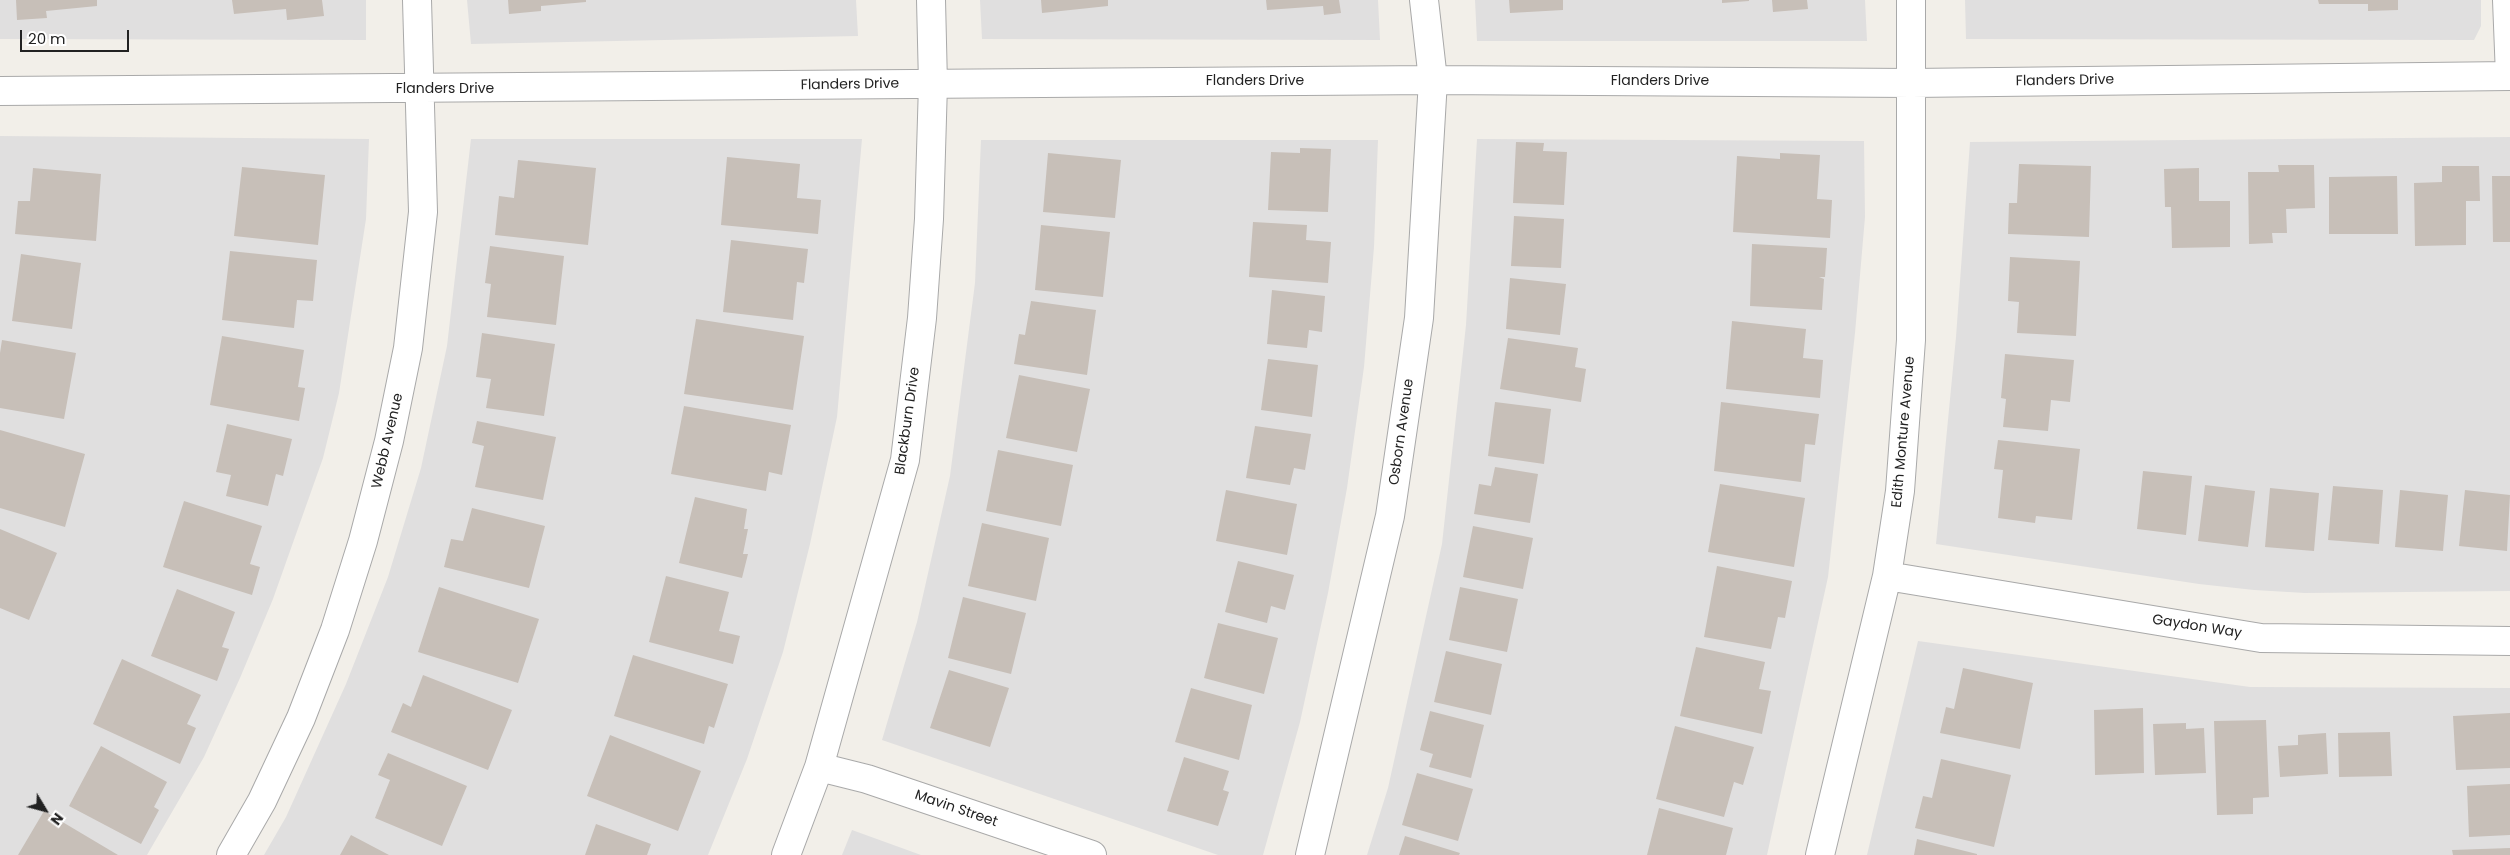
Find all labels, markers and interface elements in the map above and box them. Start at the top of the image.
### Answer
scale bar [22,20,131,52]
text: 20 m [28,28,66,49]
street label: Flanders Drive [2016,72,2114,90]
street label: Flanders Drive [1206,73,1304,89]
street label: Flanders Drive [1611,73,1709,89]
street label: Flanders Drive [801,76,899,94]
street label: Flanders Drive [396,81,494,97]
street label: Edith Monture Avenue [1889,355,1919,509]
street label: Blackburn Drive [892,366,924,476]
street label: Osborn Avenue [1386,378,1418,486]
street label: Webb Avenue [369,392,407,490]
street label: Gaydon Way [2151,612,2243,642]
north arrow [20,785,70,835]
street label: Mavin Street [912,787,1000,831]
text: N [46,809,68,829]

